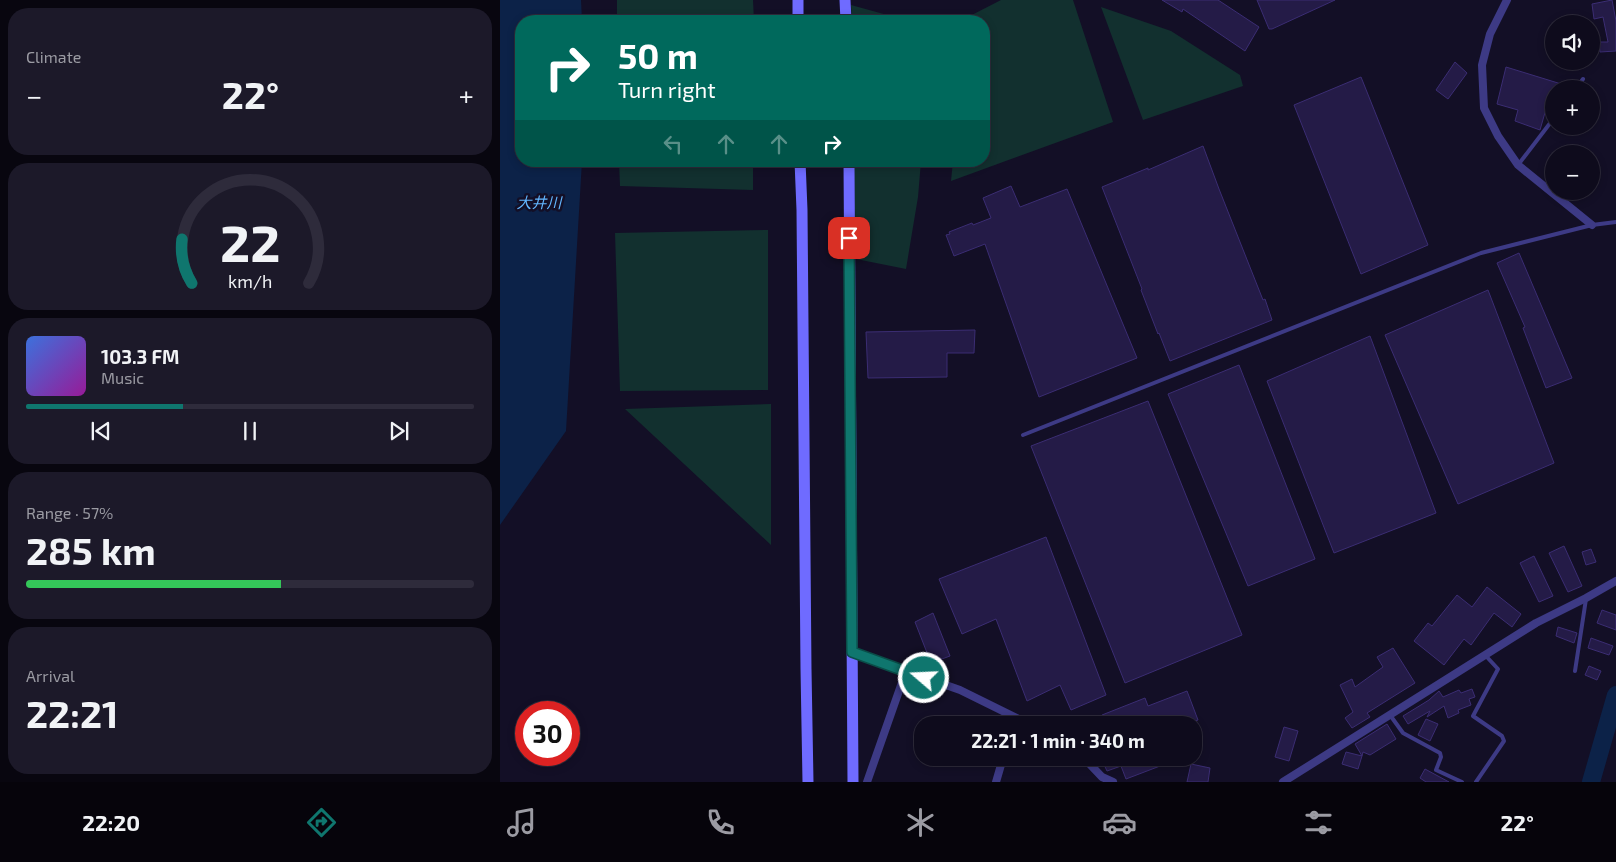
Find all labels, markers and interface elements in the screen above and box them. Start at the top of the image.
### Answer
map controls [1545,15,1600,200]
button: sound [1545,15,1600,70]
text: 50 m [618,34,698,76]
icon: right [535,35,600,100]
text: Climate [26,47,81,66]
text: 22° [222,71,279,117]
text: Turn right [618,76,716,102]
text: − [26,78,42,112]
text: + [459,78,474,112]
button: + [1545,80,1600,135]
icon: left [659,130,687,158]
icon: ahead [712,130,740,158]
icon: ahead [765,130,793,158]
icon: right [818,130,846,158]
button: − [1545,145,1600,200]
water label: 大井川 [516,193,563,211]
text: 22 [220,210,280,272]
pin [828,217,870,259]
icon: arrive [835,224,863,252]
text: km/h [228,270,272,292]
text: 103.3 FM [101,345,179,368]
text: Music [101,368,144,387]
icon: previous [87,417,115,445]
icon: pause [236,417,264,445]
icon: next [385,417,413,445]
text: Range · 57% [26,503,113,522]
text: 285 km [26,527,156,573]
position arrow [897,651,949,703]
text: Arrival [26,666,75,685]
text: 22:21 [26,690,118,736]
speed limit sign: 30 [515,701,580,766]
text: 22:21 · 1 min · 340 m [971,729,1145,752]
icon: directions [304,805,339,840]
icon: music [504,805,539,840]
icon: phone [703,805,738,840]
icon: climate [903,805,938,840]
icon: car [1102,805,1137,840]
icon: filters [1301,805,1336,840]
text: 22:20 [82,809,140,835]
text: 22° [1501,809,1534,835]

